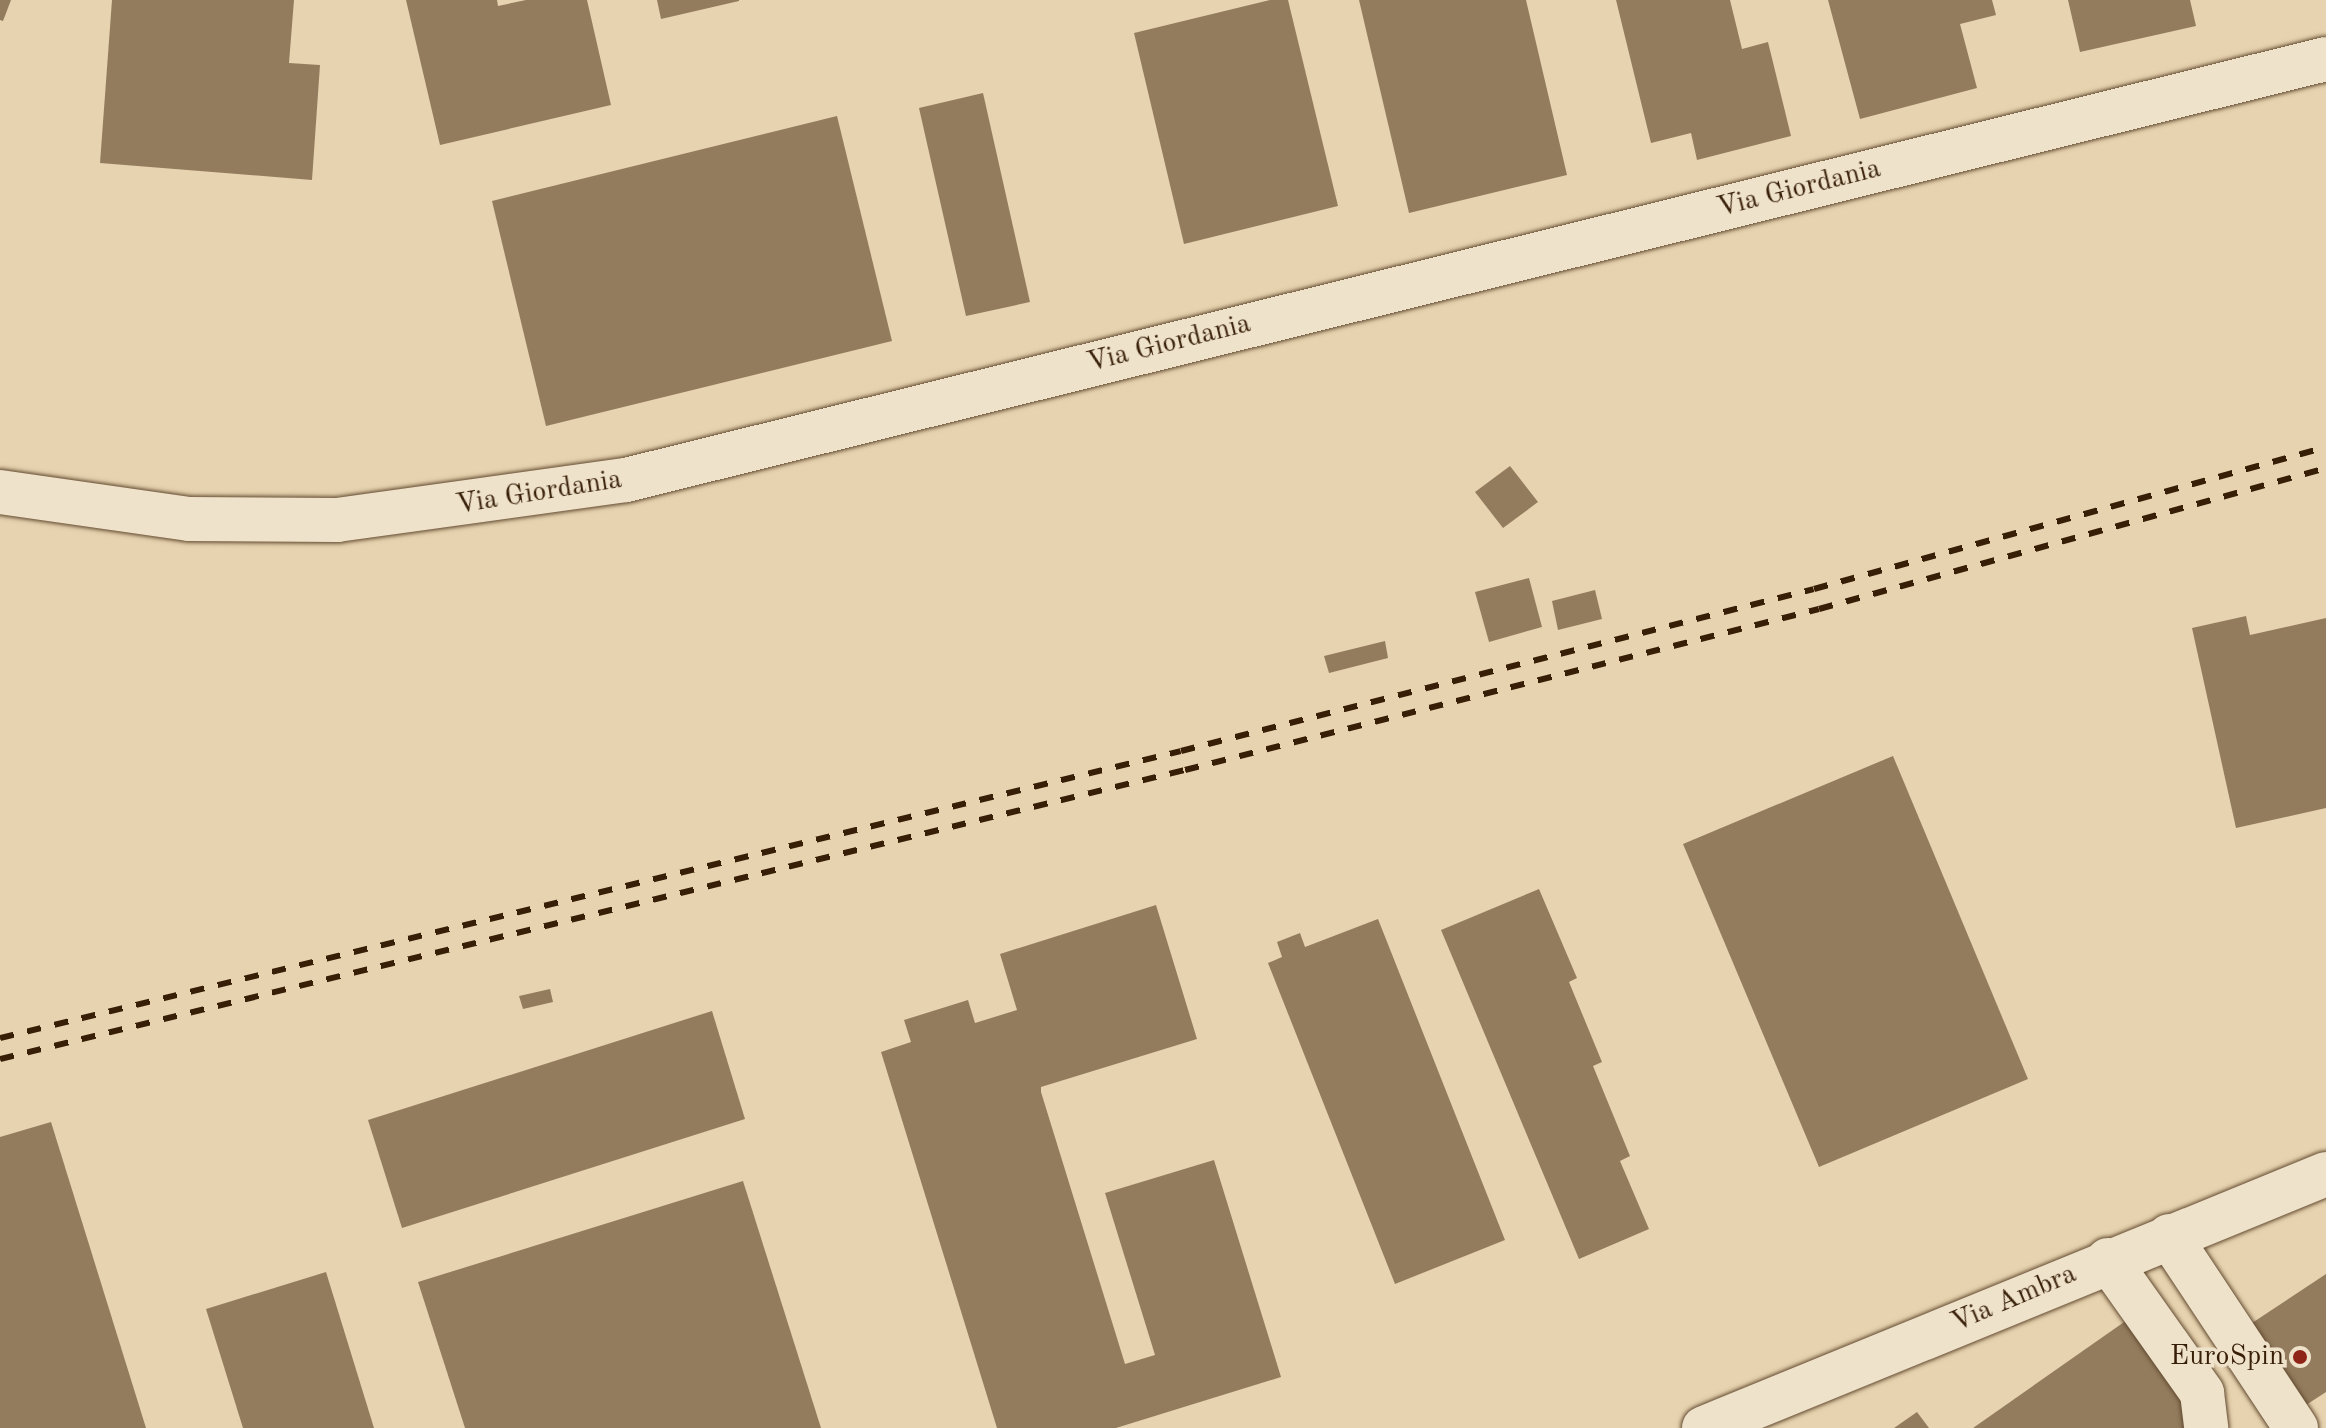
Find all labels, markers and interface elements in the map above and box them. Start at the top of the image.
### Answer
street label: Via Giordania [1714,152,1884,226]
street label: Via Giordania [1084,307,1254,381]
street label: Via Giordania [454,463,624,523]
street label: Via Ambra [1946,1258,2082,1340]
place label: EuroSpin [2170,1340,2284,1374]
marker: EuroSpin [2291,1348,2309,1366]

